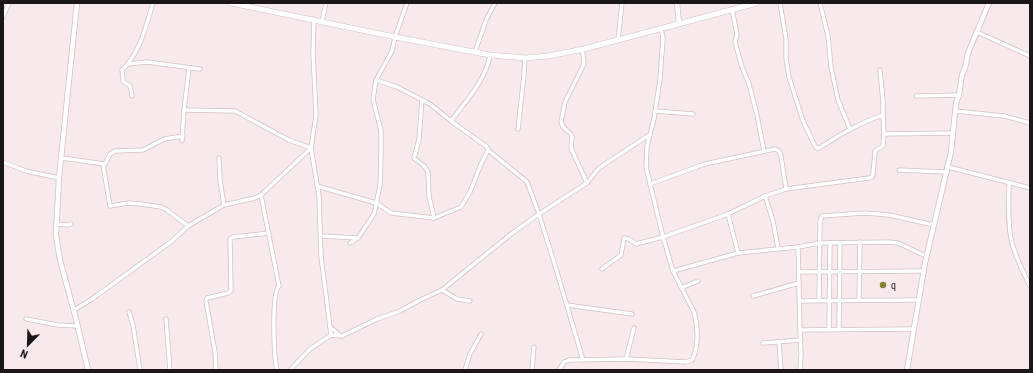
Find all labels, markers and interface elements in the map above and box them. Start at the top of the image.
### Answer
marker: q [878,280,888,290]
place label: q [891,280,896,291]
north arrow [8,325,48,365]
text: N [18,346,30,361]

